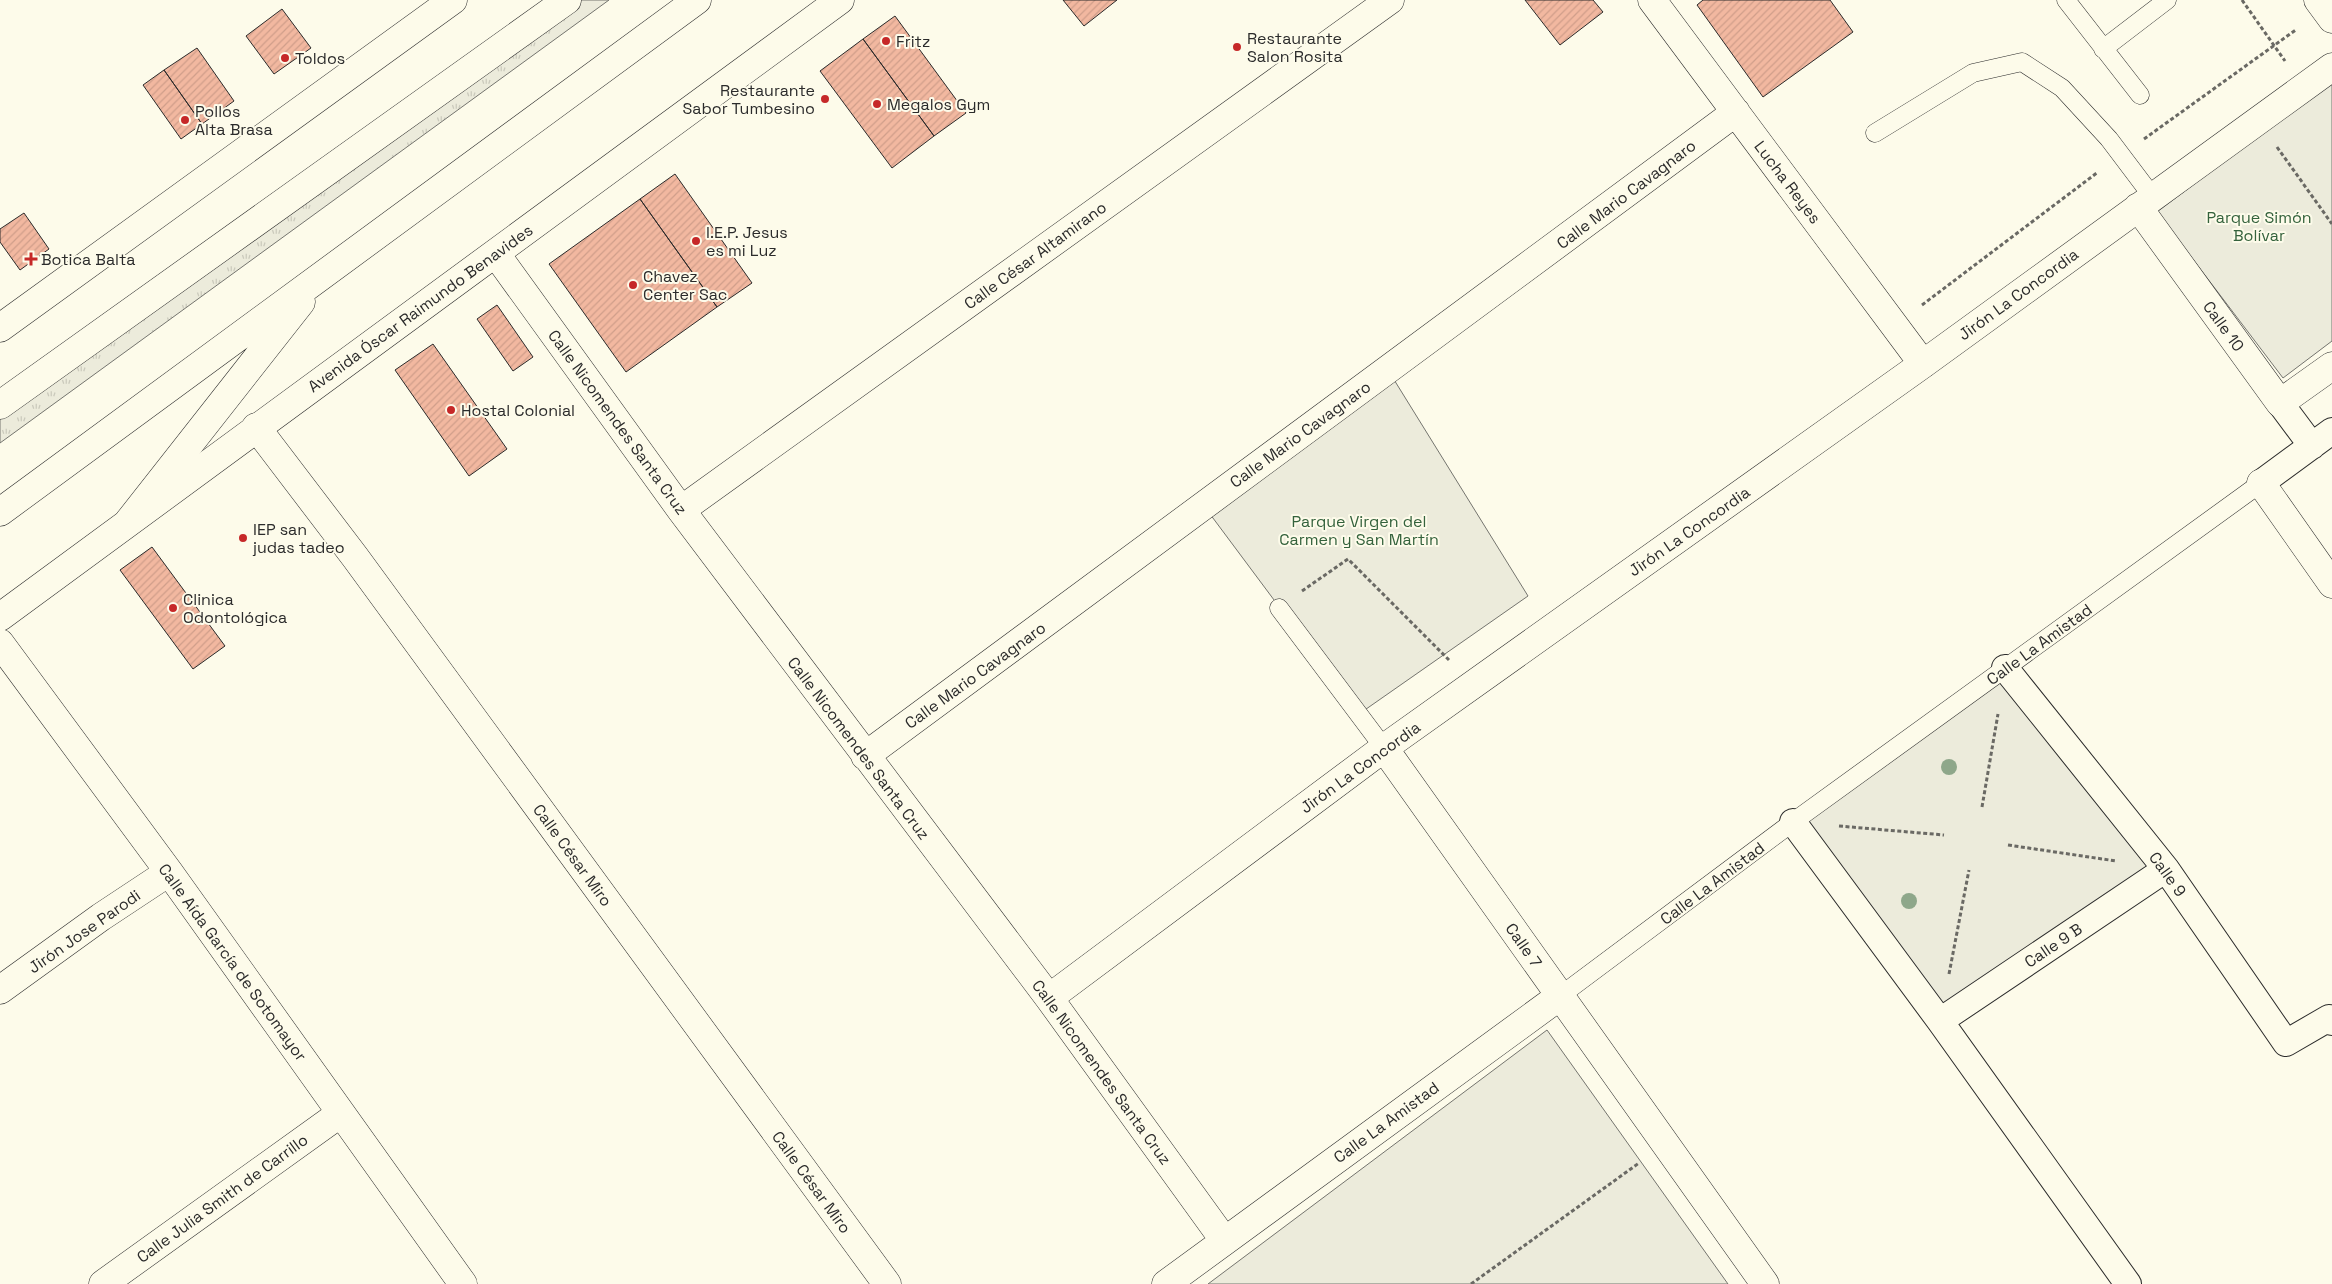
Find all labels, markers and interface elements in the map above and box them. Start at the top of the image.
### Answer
place label: Restaurante Salon Rosita [1247,28,1343,67]
place label: Fritz [896,31,930,52]
marker: Fritz [880,35,892,47]
marker: Restaurante Salon Rosita [1231,41,1243,53]
place label: Toldos [295,48,345,69]
marker: Toldos [279,52,291,64]
place label: Restaurante Sabor Tumbesino [683,80,815,119]
marker: Restaurante Sabor Tumbesino [819,93,831,105]
place label: Megalos Gym [887,94,990,115]
marker: Megalos Gym [871,98,883,110]
place label: Pollos Alta Brasa [195,101,273,140]
marker: Pollos Alta Brasa [179,114,191,126]
street label: Calle Mario Cavagnaro [1552,135,1700,254]
street label: Lucha Reyes [1750,137,1826,228]
street label: Calle César Altamirano [960,197,1111,314]
park label: Parque Simón Bolívar [2206,207,2312,246]
street label: Avenida Óscar Raimundo Benavides [304,220,537,397]
place label: I.E.P. Jesus es mi Luz [706,222,788,261]
marker: I.E.P. Jesus es mi Luz [690,235,702,247]
street label: Jirón La Concordia [1954,244,2083,345]
place label: Botica Balta [41,249,136,270]
marker: Botica Balta [25,253,37,265]
place label: Chavez Center Sac [643,266,727,305]
marker: Chavez Center Sac [627,279,639,291]
street label: Calle 10 [2198,297,2249,356]
street label: Calle Nicomendes Santa Cruz [543,326,692,519]
street label: Calle Mario Cavagnaro [1226,376,1375,493]
place label: Hostal Colonial [461,400,575,421]
marker: Hostal Colonial [445,404,457,416]
street label: Jirón La Concordia [1624,482,1754,581]
park label: Parque Virgen del Carmen y San Martín [1279,511,1439,550]
place label: IEP san judas tadeo [252,519,345,558]
marker: IEP san judas tadeo [237,532,249,544]
place label: Clinica Odontológica [183,589,287,628]
street label: Calle La Amistad [1982,599,2096,690]
marker: Clinica Odontológica [167,602,179,614]
street label: Calle Mario Cavagnaro [901,617,1050,734]
street label: Calle Nicomendes Santa Cruz [783,653,934,844]
street label: Jirón La Concordia [1296,717,1425,818]
street label: Calle César Miro [528,800,617,911]
street label: Calle La Amistad [1656,837,1769,930]
street label: Calle 9 [2144,848,2191,901]
street label: Calle Aída García de Sotomayor [154,859,311,1065]
street label: Jirón Jose Parodi [24,885,145,978]
street label: Calle 9 B [2020,918,2086,972]
street label: Calle 7 [1501,919,1547,972]
street label: Calle Nicomendes Santa Cruz [1027,976,1176,1169]
street label: Calle La Amistad [1329,1077,1443,1168]
street label: Calle César Miro [767,1127,856,1238]
street label: Calle Julia Smith de Carrillo [132,1129,312,1268]

